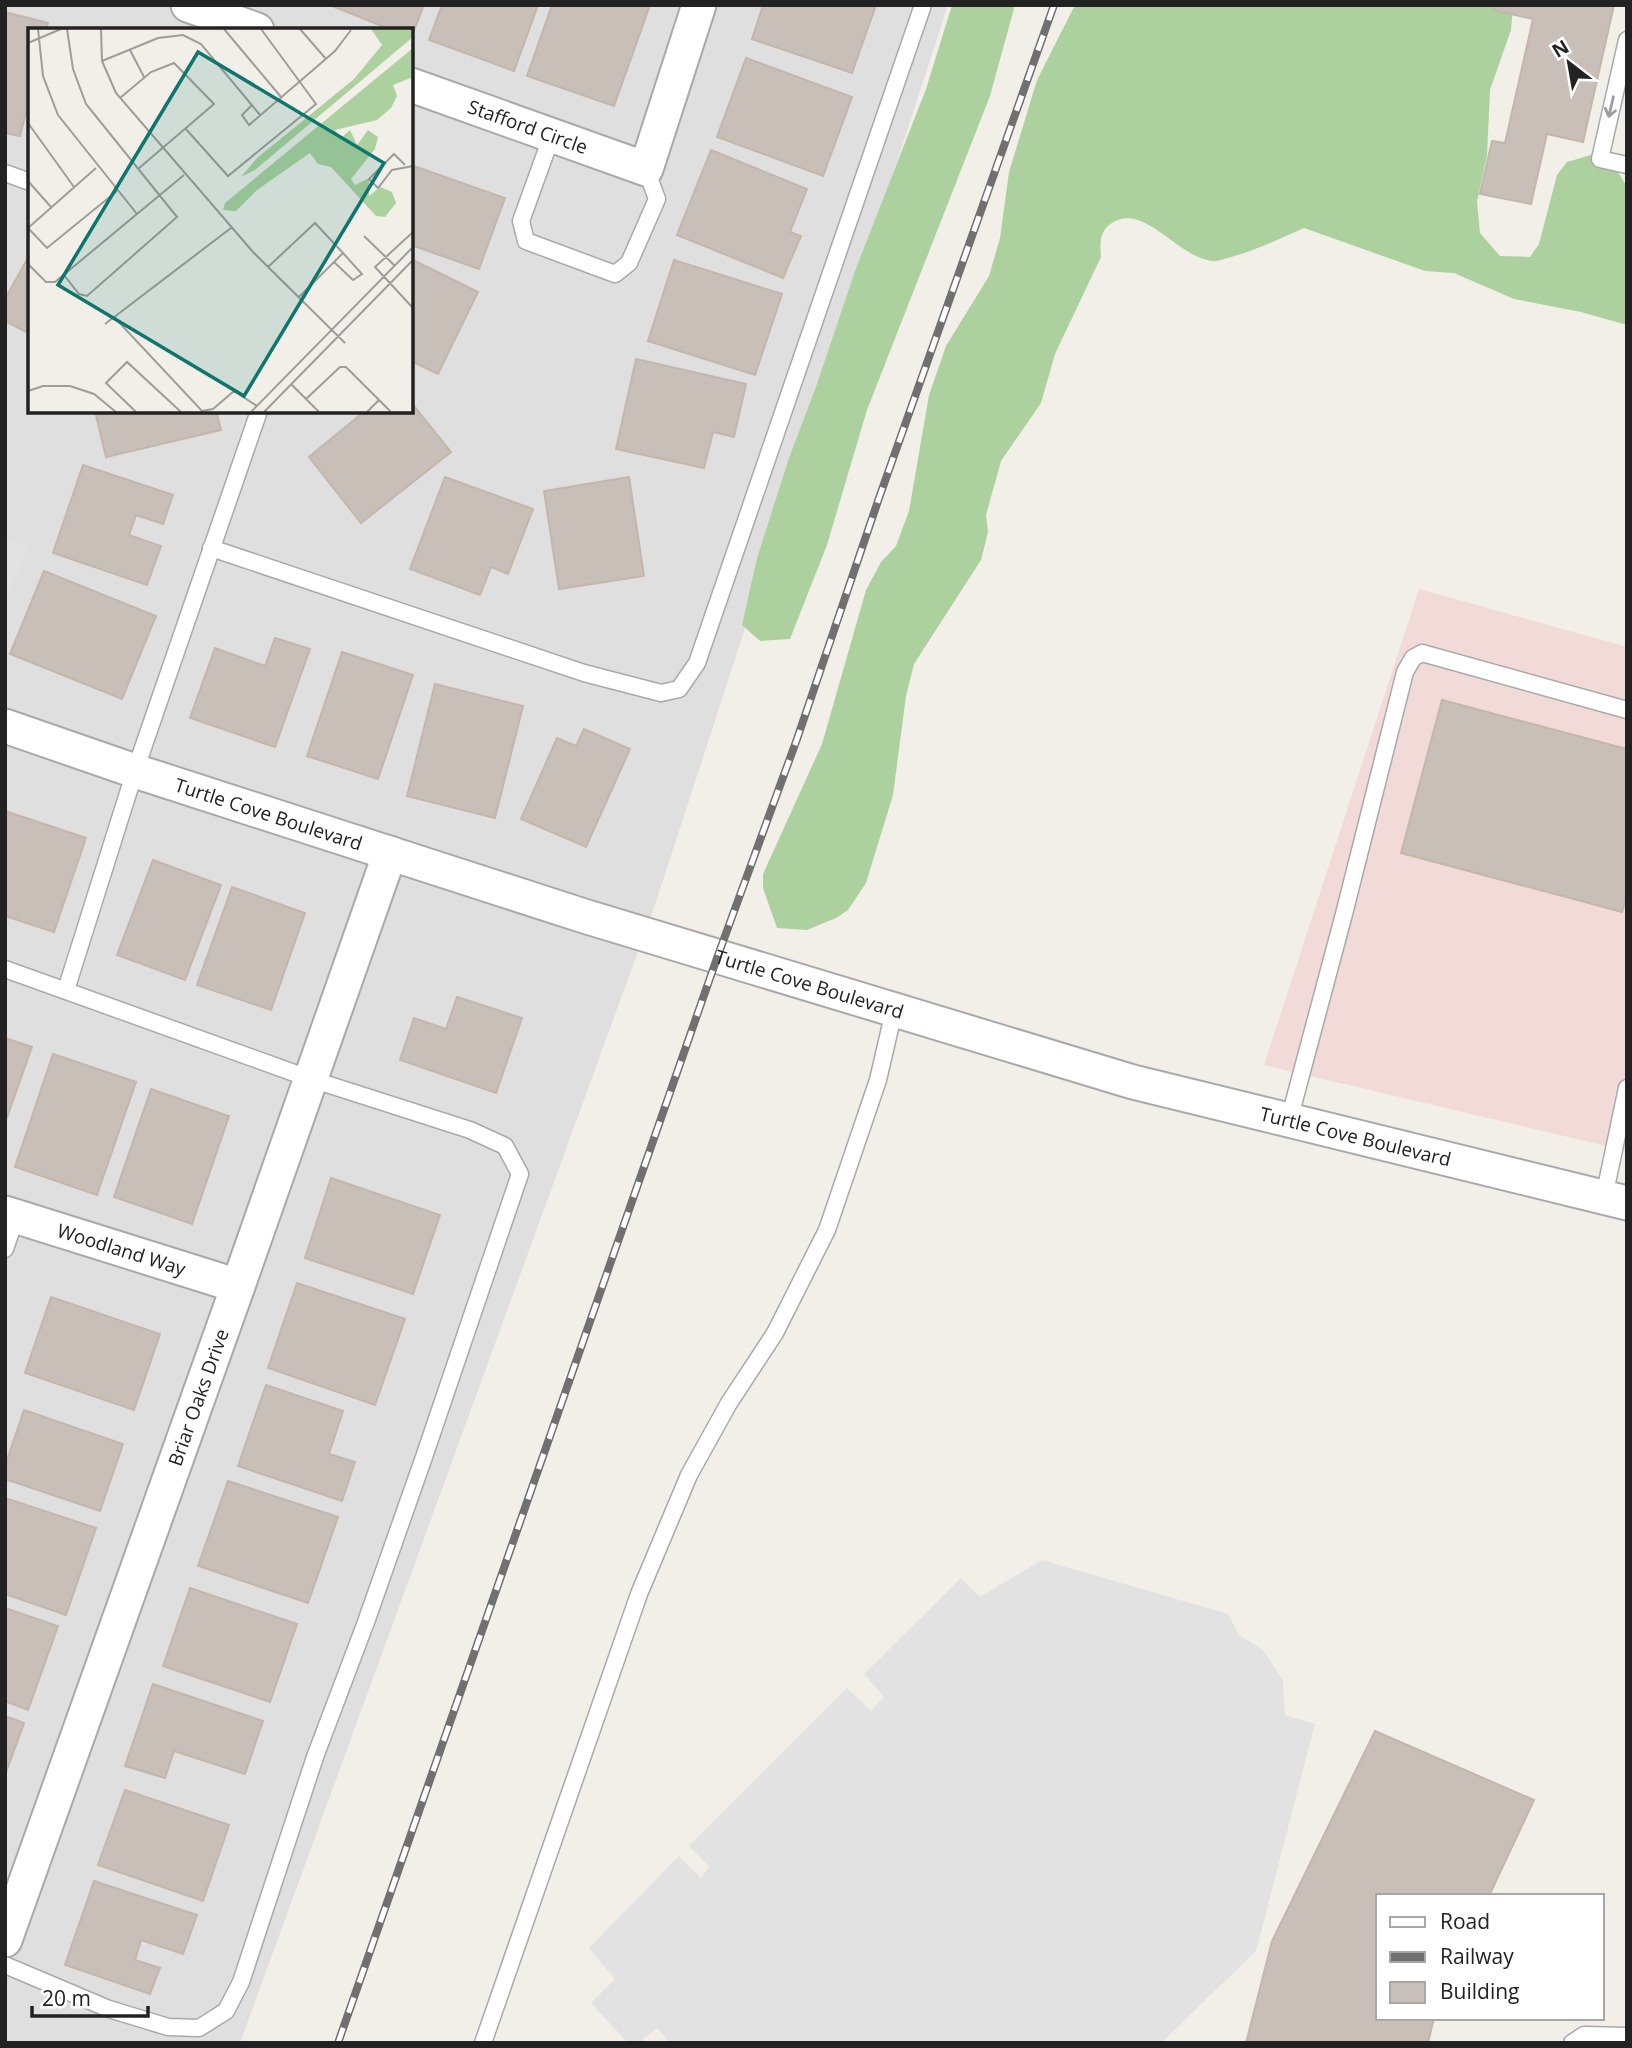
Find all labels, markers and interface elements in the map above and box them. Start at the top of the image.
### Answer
inset map [28,28,413,413]
north arrow [1534,28,1604,98]
text: N [1547,33,1574,64]
street label: Stafford Circle [464,93,591,160]
one-way arrow [1604,95,1618,118]
street label: Turtle Cove Boulevard [171,772,366,857]
street label: Turtle Cove Boulevard [712,943,907,1025]
street label: Turtle Cove Boulevard [1257,1101,1454,1172]
street label: Woodland Way [54,1217,189,1282]
street label: Briar Oaks Drive [162,1325,235,1470]
legend [1376,1894,1604,2020]
text: Road [1440,1907,1490,1935]
text: Railway [1440,1942,1514,1970]
scale bar [32,1974,147,2018]
text: Building [1440,1977,1519,2005]
text: 20 m [42,1984,91,2012]

